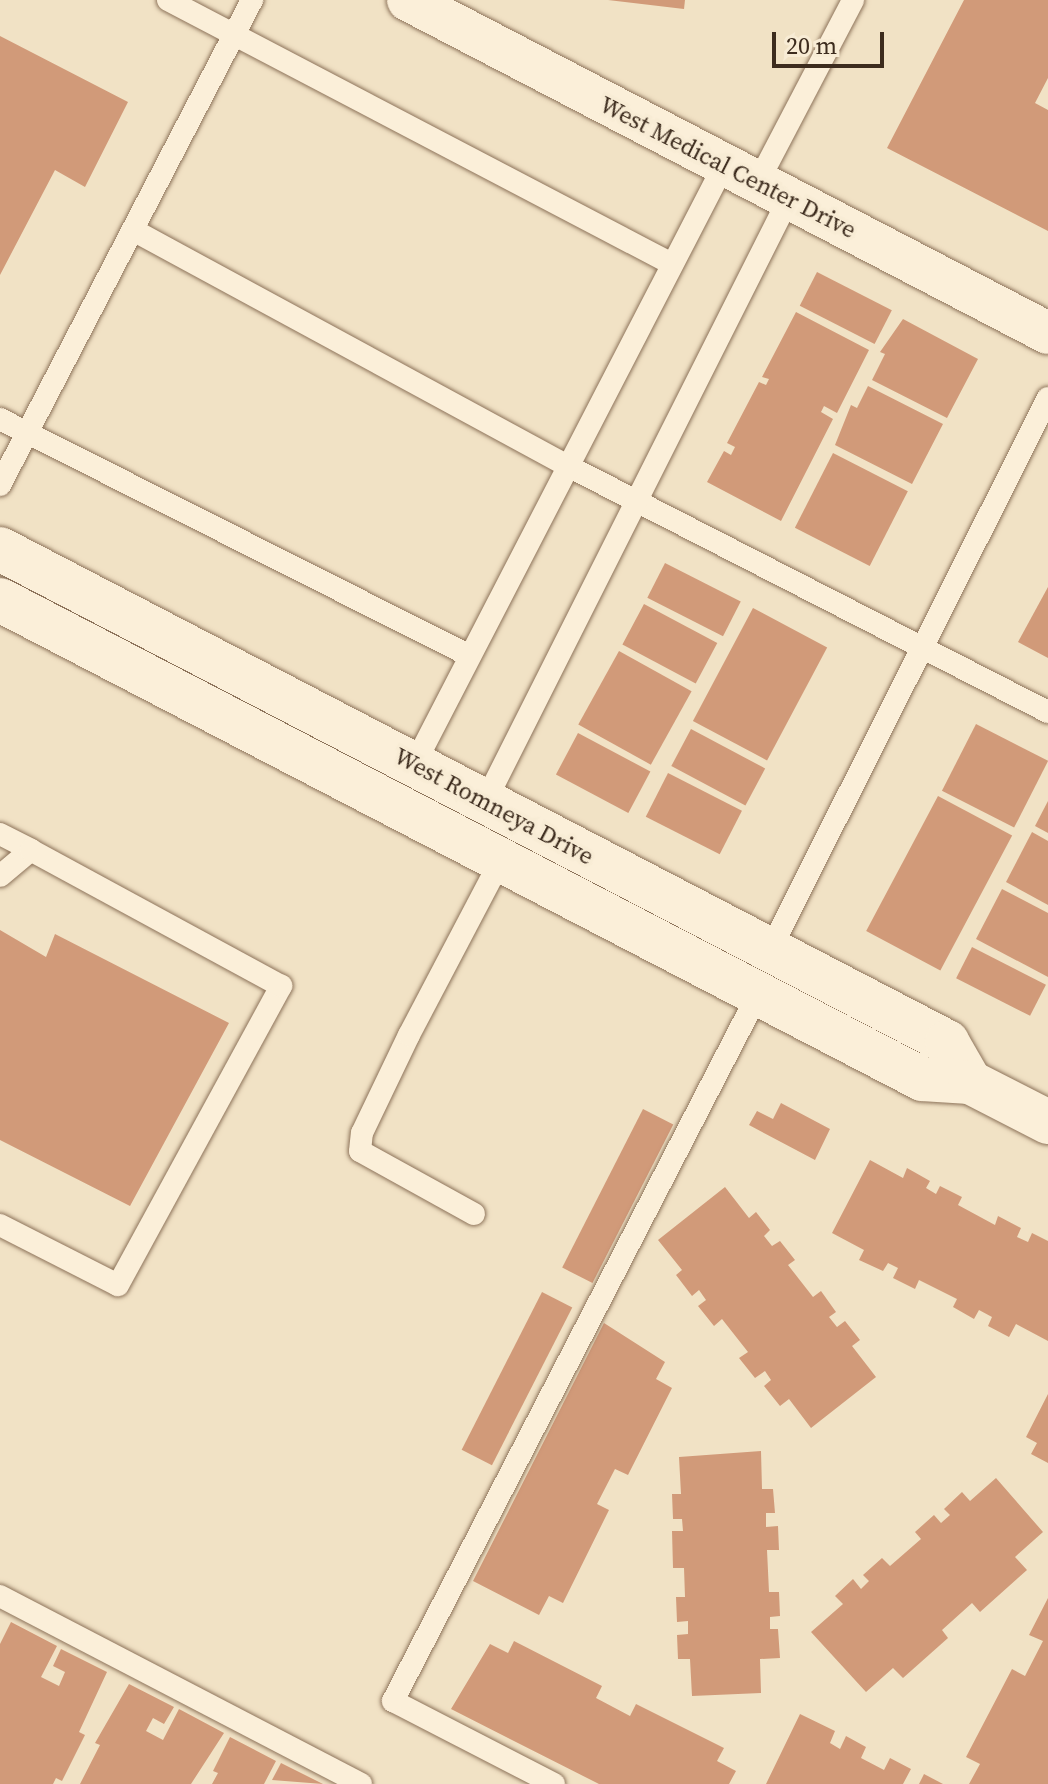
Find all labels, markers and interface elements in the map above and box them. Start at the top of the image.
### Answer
scale bar [776,16,888,66]
text: 20 m [786,29,837,62]
street label: West Medical Center Drive [595,90,861,244]
street label: West Romneya Drive [389,741,599,871]

